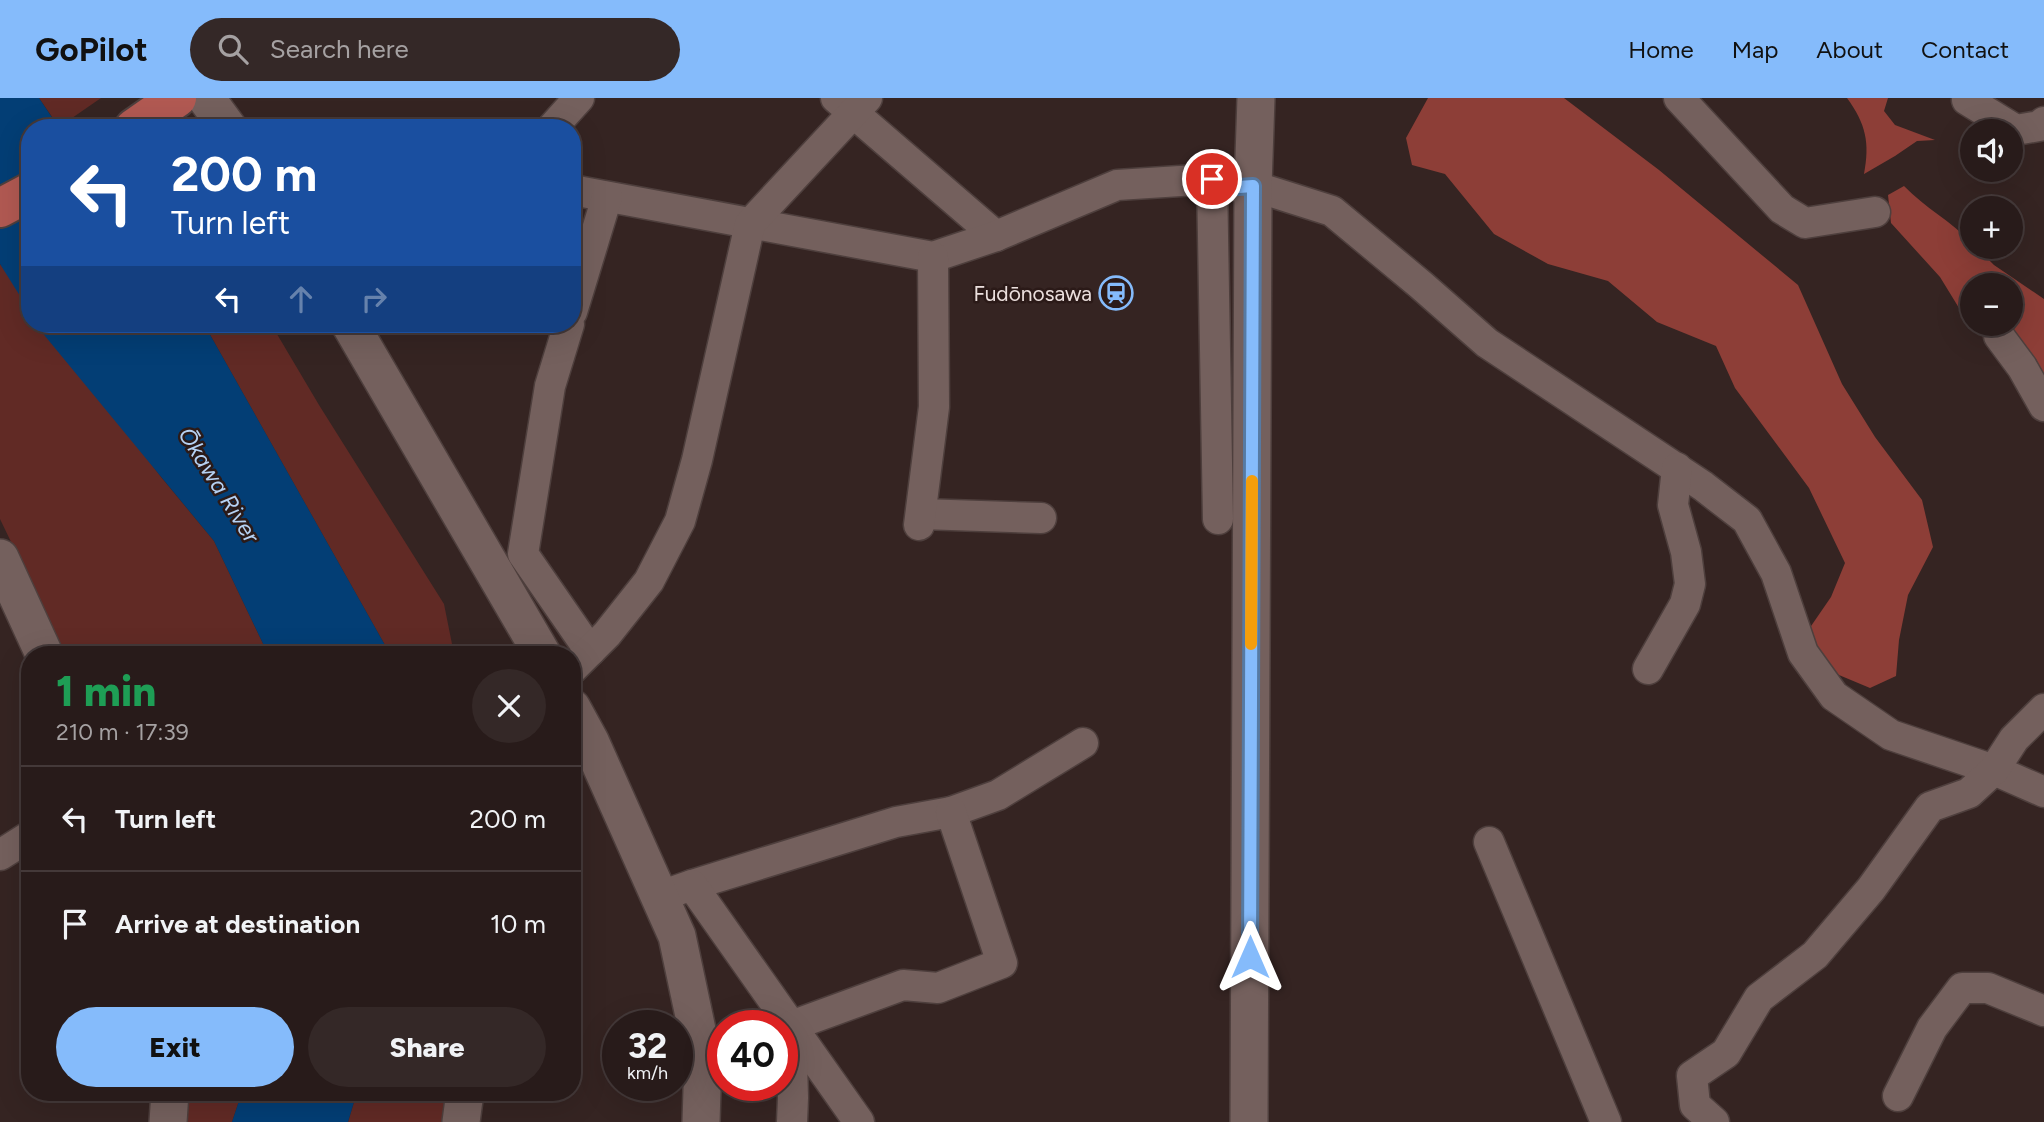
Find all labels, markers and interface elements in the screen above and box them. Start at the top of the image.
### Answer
search box [190,18,680,81]
text: GoPilot [35,30,148,69]
icon: search [214,30,252,68]
text: Search here [270,33,409,65]
text: Home [1628,35,1694,64]
text: Map [1732,35,1778,64]
text: About [1816,35,1883,64]
text: Contact [1921,35,2009,64]
map controls [1960,119,2023,336]
button: sound [1960,119,2023,182]
text: 200 m [171,144,317,203]
icon: left [56,147,147,238]
pin [1182,149,1242,209]
icon: arrive [1193,160,1231,198]
button: + [1960,196,2023,259]
text: Turn left [171,204,290,242]
button: − [1960,273,2023,336]
station icon: Fudōnosawa [1097,274,1135,312]
icon: left [209,280,247,318]
icon: ahead [282,280,320,318]
icon: right [355,280,393,318]
place label: Fudōnosawa [973,281,1092,306]
water label: Ōkawa River [172,422,266,549]
text: 1 min [56,666,156,717]
button: close [472,669,546,743]
text: 210 m · 17:39 [56,718,189,746]
icon: left [56,800,94,838]
text: Turn left [115,803,216,835]
text: 200 m [470,803,546,835]
icon: arrive [56,905,94,943]
text: Arrive at destination [115,908,360,940]
text: 10 m [490,908,546,940]
position arrow [1213,920,1287,994]
button: Exit [56,1007,294,1087]
button: Share [308,1007,546,1087]
speed limit sign: 40 [707,1010,798,1101]
text: 32 [628,1025,667,1067]
text: km/h [627,1062,668,1084]

